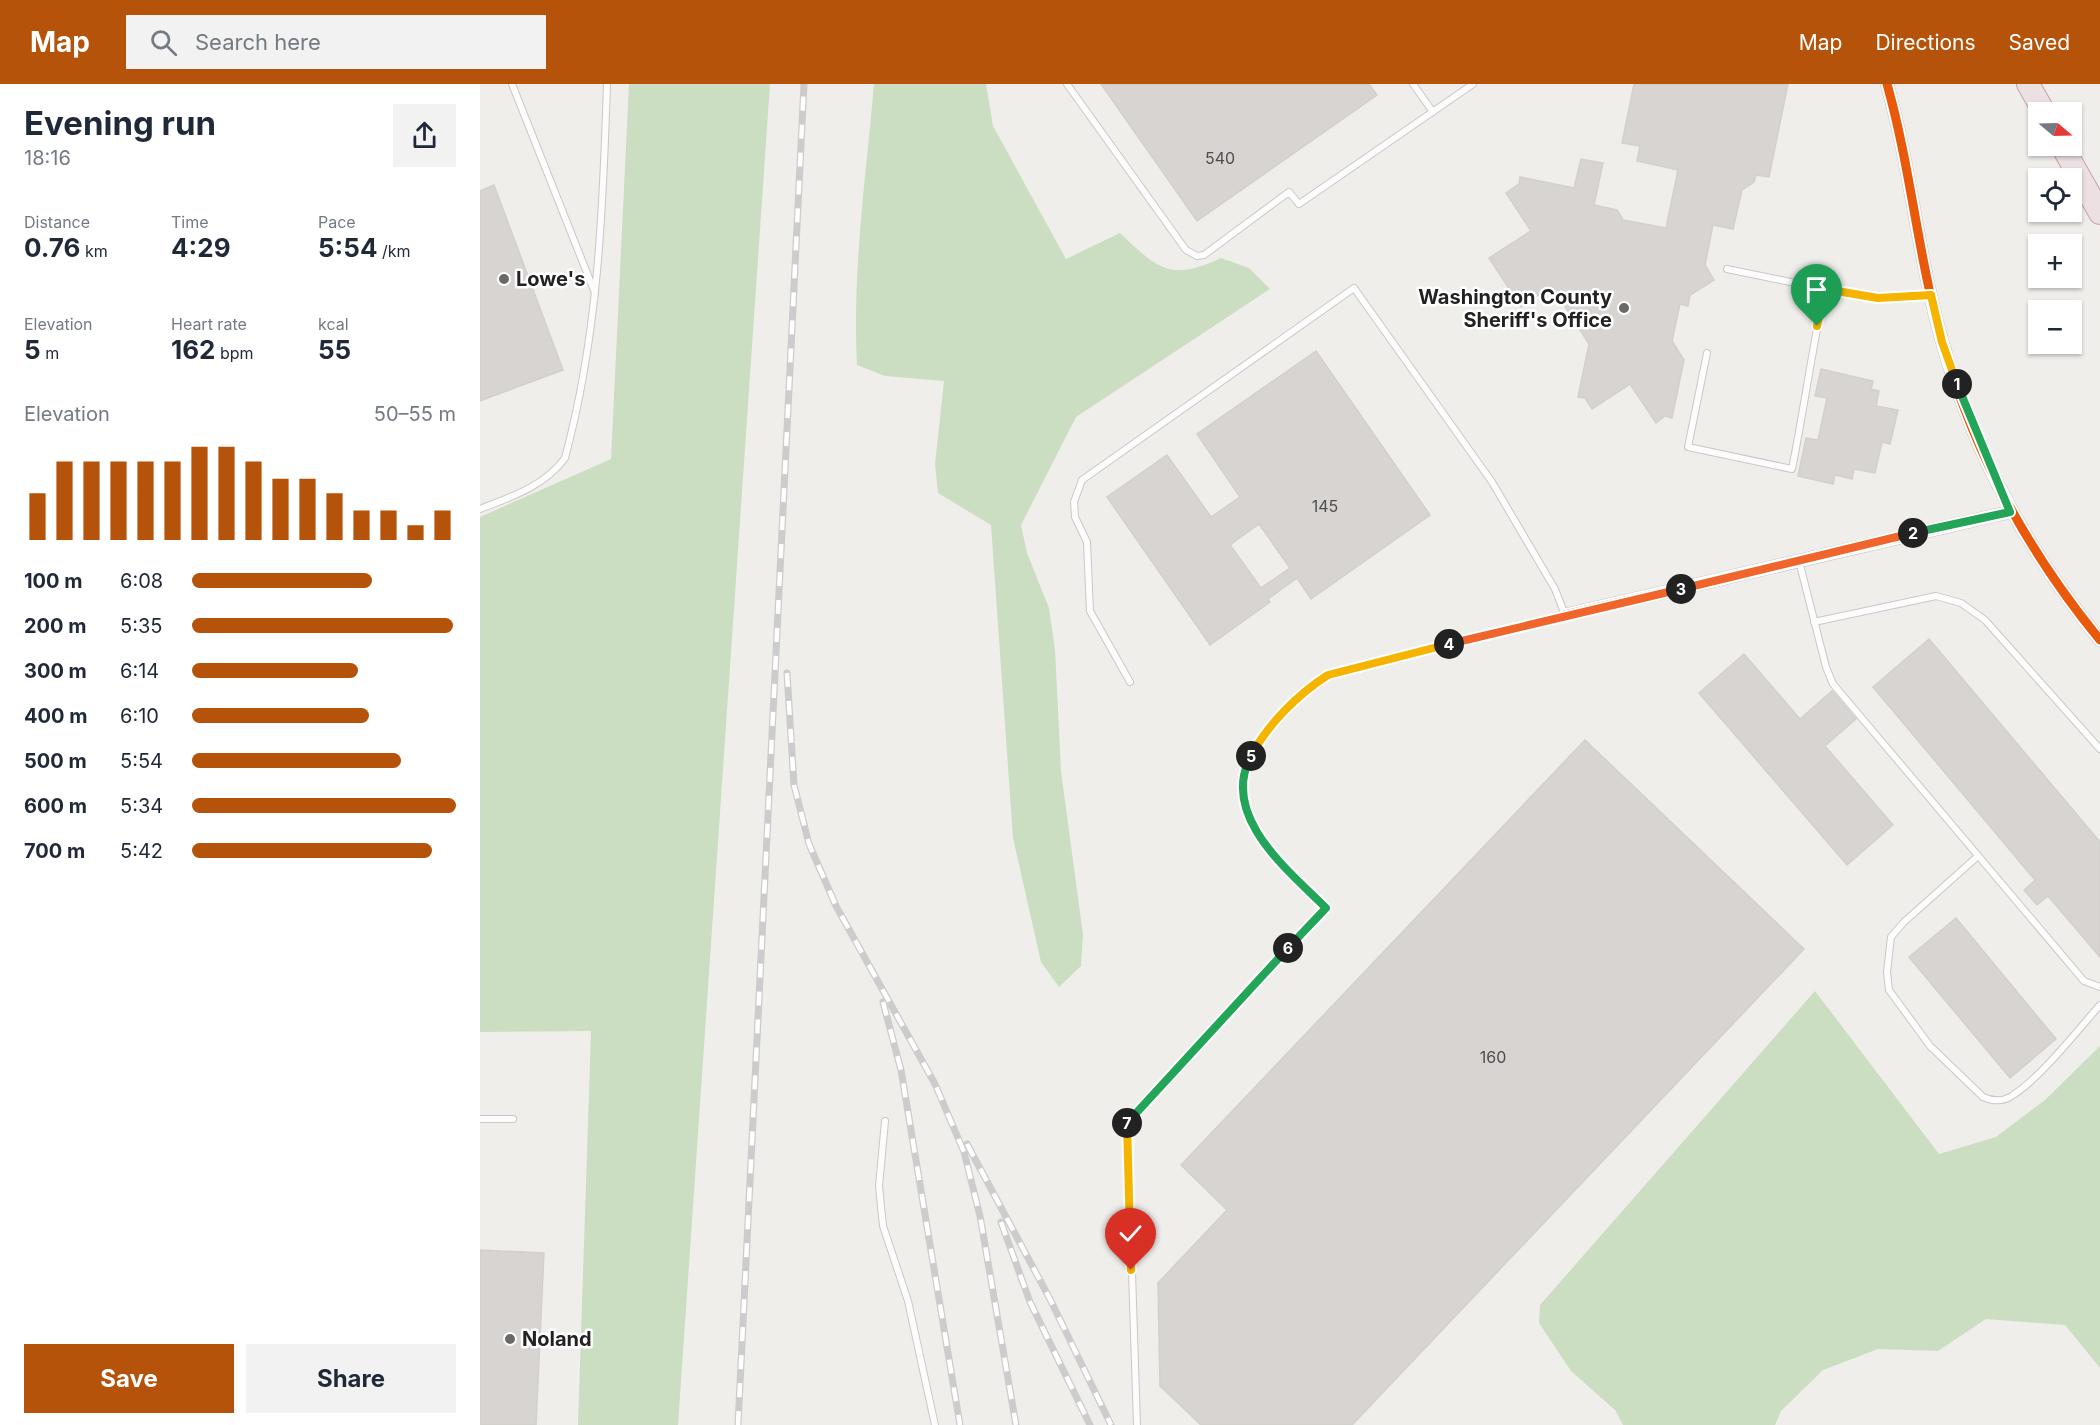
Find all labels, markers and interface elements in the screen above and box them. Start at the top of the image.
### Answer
search box [126,15,546,69]
text: Map [30,25,90,59]
icon: search [147,26,180,59]
text: Search here [195,29,321,55]
text: Map [1799,30,1842,55]
text: Directions [1875,30,1976,55]
text: Saved [2009,30,2070,55]
north arrow [2028,102,2082,156]
map controls [2028,102,2082,354]
text: Evening run [24,103,216,143]
button: share [393,104,456,167]
text: 18:16 [24,146,71,170]
house number: 540 [1205,148,1235,168]
button: locate [2028,168,2082,222]
text: Distance [24,212,90,232]
text: Time [171,212,209,232]
text: Pace [318,212,356,232]
text: 0.76 [24,232,80,263]
text: 4:29 [171,232,231,263]
text: 5:54 [318,232,378,263]
button: + [2028,234,2082,288]
text: km [80,241,108,261]
text: /km [378,241,411,261]
pin [1791,264,1842,326]
place label: Lowe's [516,267,585,291]
marker: Lowe's [497,272,511,286]
icon: arrive [1800,273,1833,306]
place label: Washington County Sheriff's Office [1418,285,1612,332]
button: − [2028,300,2082,354]
marker: Washington County Sheriff's Office [1617,301,1631,315]
text: Elevation [24,314,93,334]
text: Heart rate [171,314,247,334]
text: kcal [318,314,349,334]
text: 5 [24,334,41,365]
text: 162 [171,334,215,365]
text: 55 [318,334,351,365]
text: m [41,343,59,363]
text: bpm [215,343,254,363]
pin: 1 [1942,369,1972,399]
text: 1 [1954,374,1960,394]
text: Elevation [24,402,110,426]
text: 50–55 m [374,402,456,426]
house number: 145 [1312,496,1338,516]
pin: 2 [1898,518,1928,548]
text: 2 [1908,523,1918,543]
text: 100 m [24,569,83,593]
text: 6:08 [120,569,163,593]
pin: 3 [1666,574,1696,604]
text: 3 [1676,579,1686,599]
text: 200 m [24,614,87,638]
text: 5:35 [120,614,162,638]
pin: 4 [1434,629,1464,659]
text: 4 [1444,634,1454,654]
text: 300 m [24,659,87,683]
text: 6:14 [120,659,159,683]
text: 400 m [24,704,88,728]
text: 6:10 [120,704,159,728]
pin: 5 [1236,741,1266,771]
text: 5 [1246,746,1256,766]
text: 500 m [24,749,87,773]
text: 5:54 [120,749,163,773]
text: 600 m [24,794,87,818]
text: 5:34 [120,794,163,818]
text: 700 m [24,839,85,863]
text: 5:42 [120,839,163,863]
pin: 6 [1273,933,1303,963]
text: 6 [1283,938,1293,958]
house number: 160 [1480,1047,1506,1067]
pin: 7 [1112,1108,1142,1138]
text: 7 [1122,1113,1132,1133]
pin [1105,1208,1156,1270]
icon: check [1114,1217,1147,1250]
place label: Noland [522,1327,592,1351]
marker: Noland [503,1332,517,1346]
button: Save [24,1344,234,1413]
button: Share [246,1344,456,1413]

